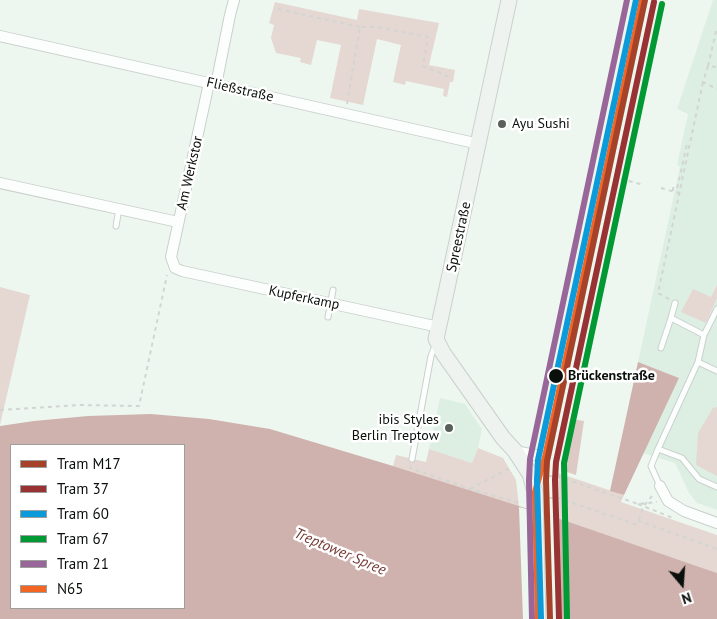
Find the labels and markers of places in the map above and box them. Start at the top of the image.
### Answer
place label: Ayu Sushi [512,116,570,132]
marker: Ayu Sushi [496,118,508,130]
marker: Brückenstraße [547,367,565,385]
place label: Brückenstraße [568,368,655,384]
place label: ibis Styles Berlin Treptow [352,412,439,444]
marker: ibis Styles Berlin Treptow [443,422,455,434]

